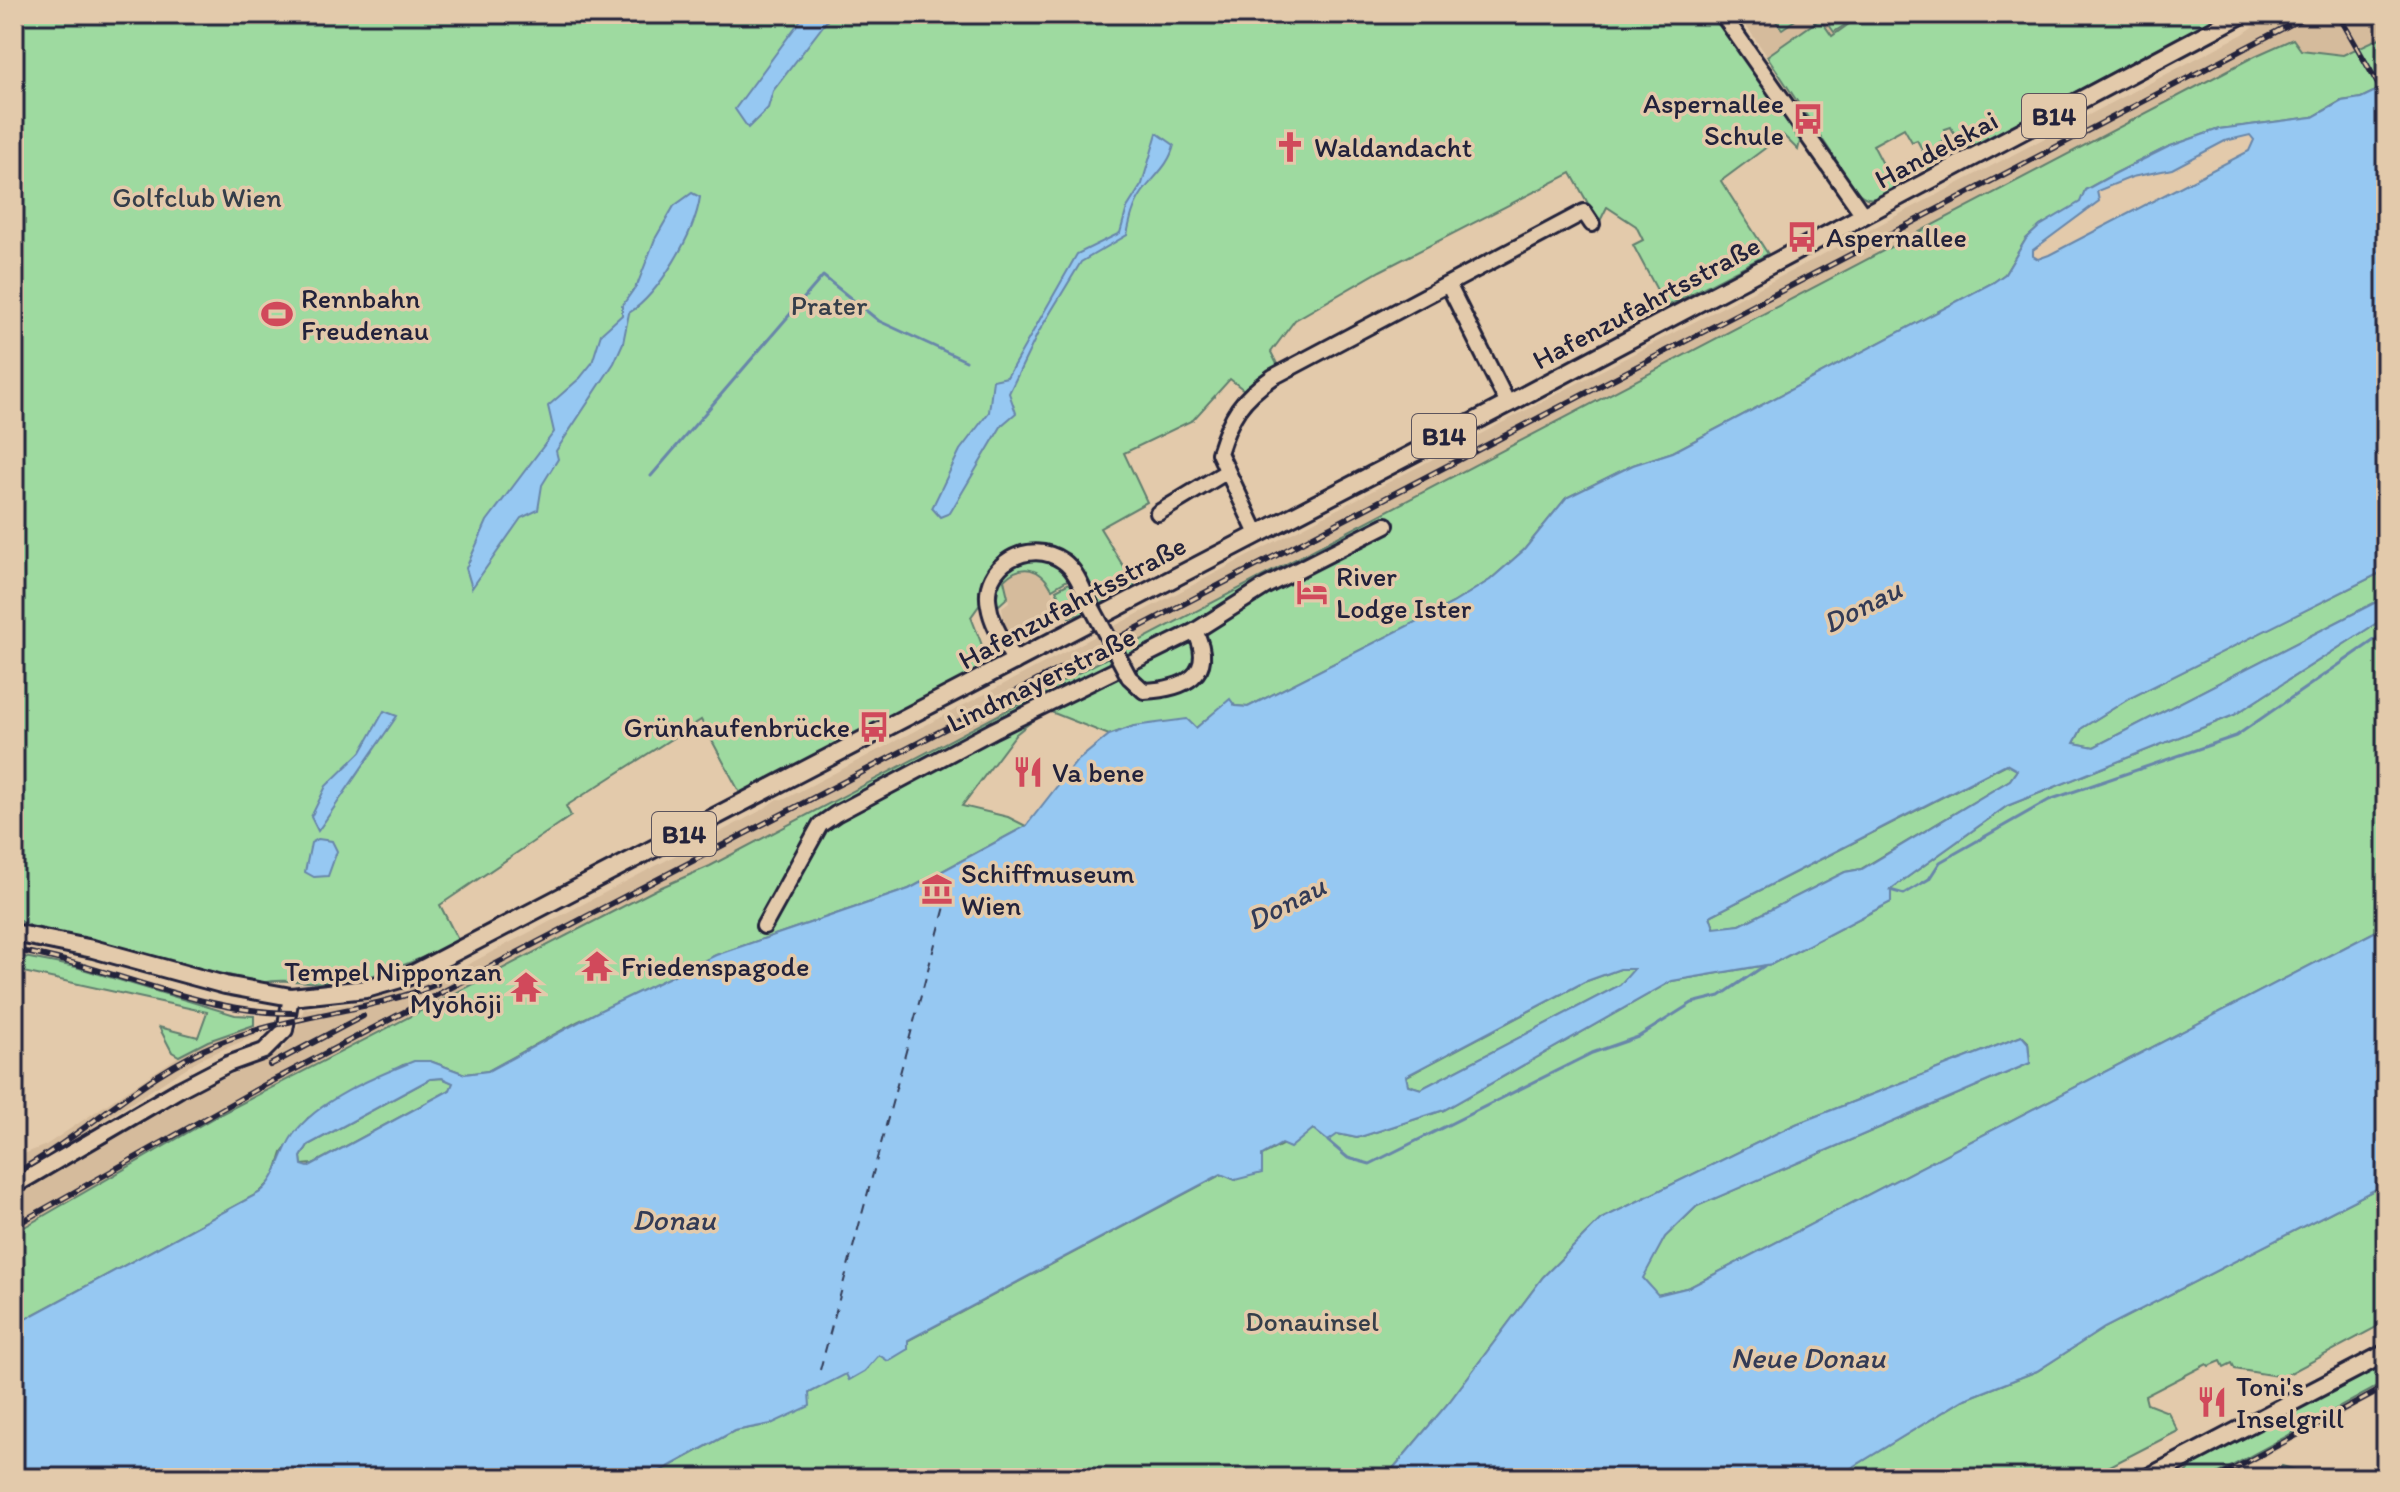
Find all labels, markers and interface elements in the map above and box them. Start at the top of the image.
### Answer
place label: Aspernallee Schule [1643,86,1784,152]
road number: B14 [2022,94,2086,138]
bus stop icon: Aspernallee Schule [1791,102,1825,136]
street label: Handelskai [1869,102,2003,196]
church icon: Waldandacht [1273,130,1307,164]
place label: Waldandacht [1314,130,1472,164]
park label: Golfclub Wien [112,180,282,214]
bus stop icon: Aspernallee [1785,220,1819,254]
place label: Aspernallee [1826,220,1967,254]
street label: Hafenzufahrtsstraße [1526,228,1766,376]
place label: Rennbahn Freudenau [301,281,429,347]
park label: Prater [791,288,867,322]
sports icon: Rennbahn Freudenau [260,297,294,331]
road number: B14 [1412,414,1476,458]
street label: Hafenzufahrtsstraße [952,528,1192,676]
place label: River Lodge Ister [1336,559,1472,625]
water label: Donau [1816,570,1908,641]
hotel icon: River Lodge Ister [1295,575,1329,609]
street label: Lindmayerstraße [941,619,1141,739]
place label: Grünhaufenbrücke [624,710,850,744]
bus stop icon: Grünhaufenbrücke [857,710,891,744]
restaurant icon: Va bene [1011,755,1045,789]
place label: Va bene [1052,755,1145,789]
road number: B14 [652,812,716,856]
place label: Schiffmuseum Wien [961,856,1135,922]
water label: Donau [1240,867,1332,938]
museum icon: Schiffmuseum Wien [920,872,954,906]
temple icon: Friedenspagode [580,949,614,983]
place label: Friedenspagode [621,949,809,983]
place label: Tempel Nipponzan Myōhōji [284,954,502,1020]
temple icon: Tempel Nipponzan Myōhōji [509,970,543,1004]
water label: Donau [632,1201,716,1238]
park label: Donauinsel [1245,1304,1379,1338]
water label: Neue Donau [1731,1339,1886,1376]
place label: Toni's Inselgrill [2236,1369,2344,1435]
restaurant icon: Toni's Inselgrill [2195,1385,2229,1419]

